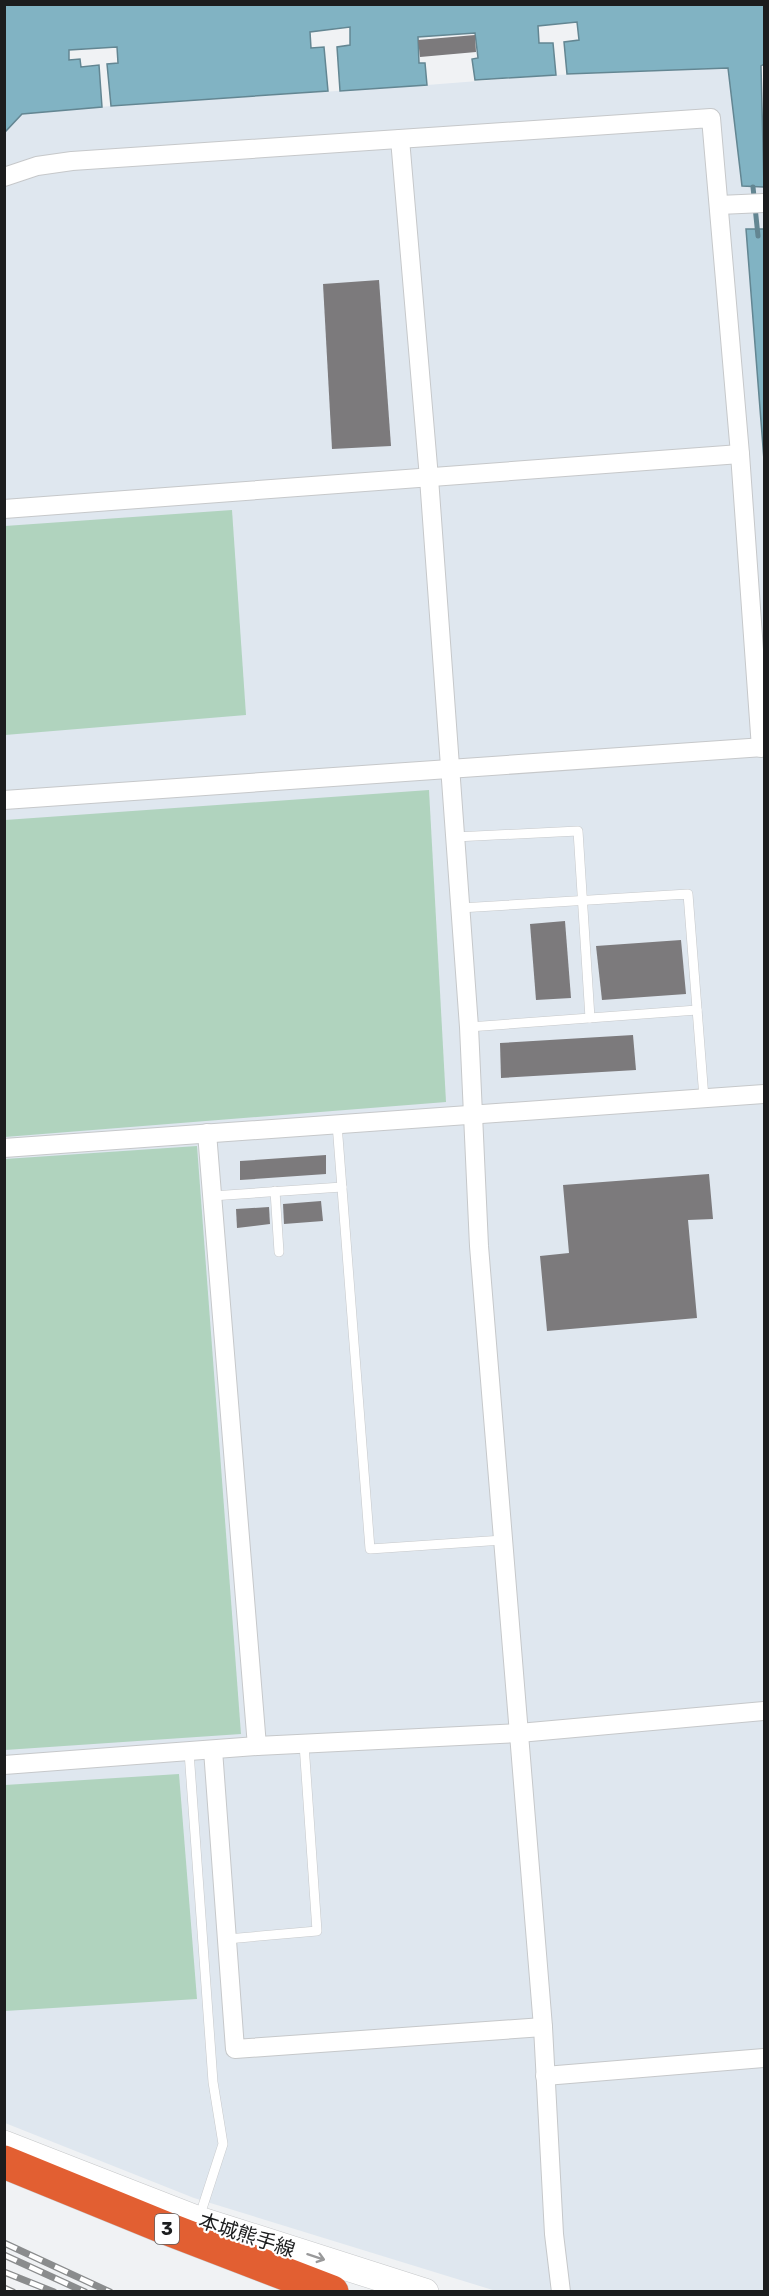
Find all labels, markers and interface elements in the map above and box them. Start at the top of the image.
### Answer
street label: 本城熊手線 [196,2208,298,2262]
road number: 3 [155,2214,179,2244]
one-way arrow [306,2253,325,2264]

